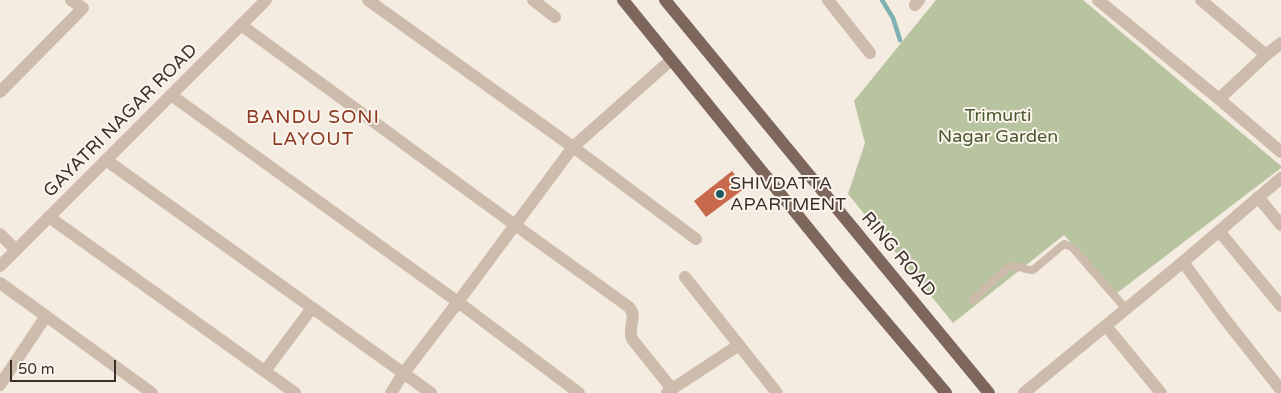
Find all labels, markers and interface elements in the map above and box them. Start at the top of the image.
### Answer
street label: GAYATRI NAGAR ROAD [40,40,202,202]
park label: Trimurti Nagar Garden [938,105,1058,148]
district label: BANDU SONI LAYOUT [245,107,381,151]
place label: SHIVDATTA APARTMENT [730,173,846,215]
marker: SHIVDATTA APARTMENT [714,188,726,200]
street label: RING ROAD [856,208,940,302]
scale bar [12,350,119,382]
text: 50 m [18,360,55,378]

